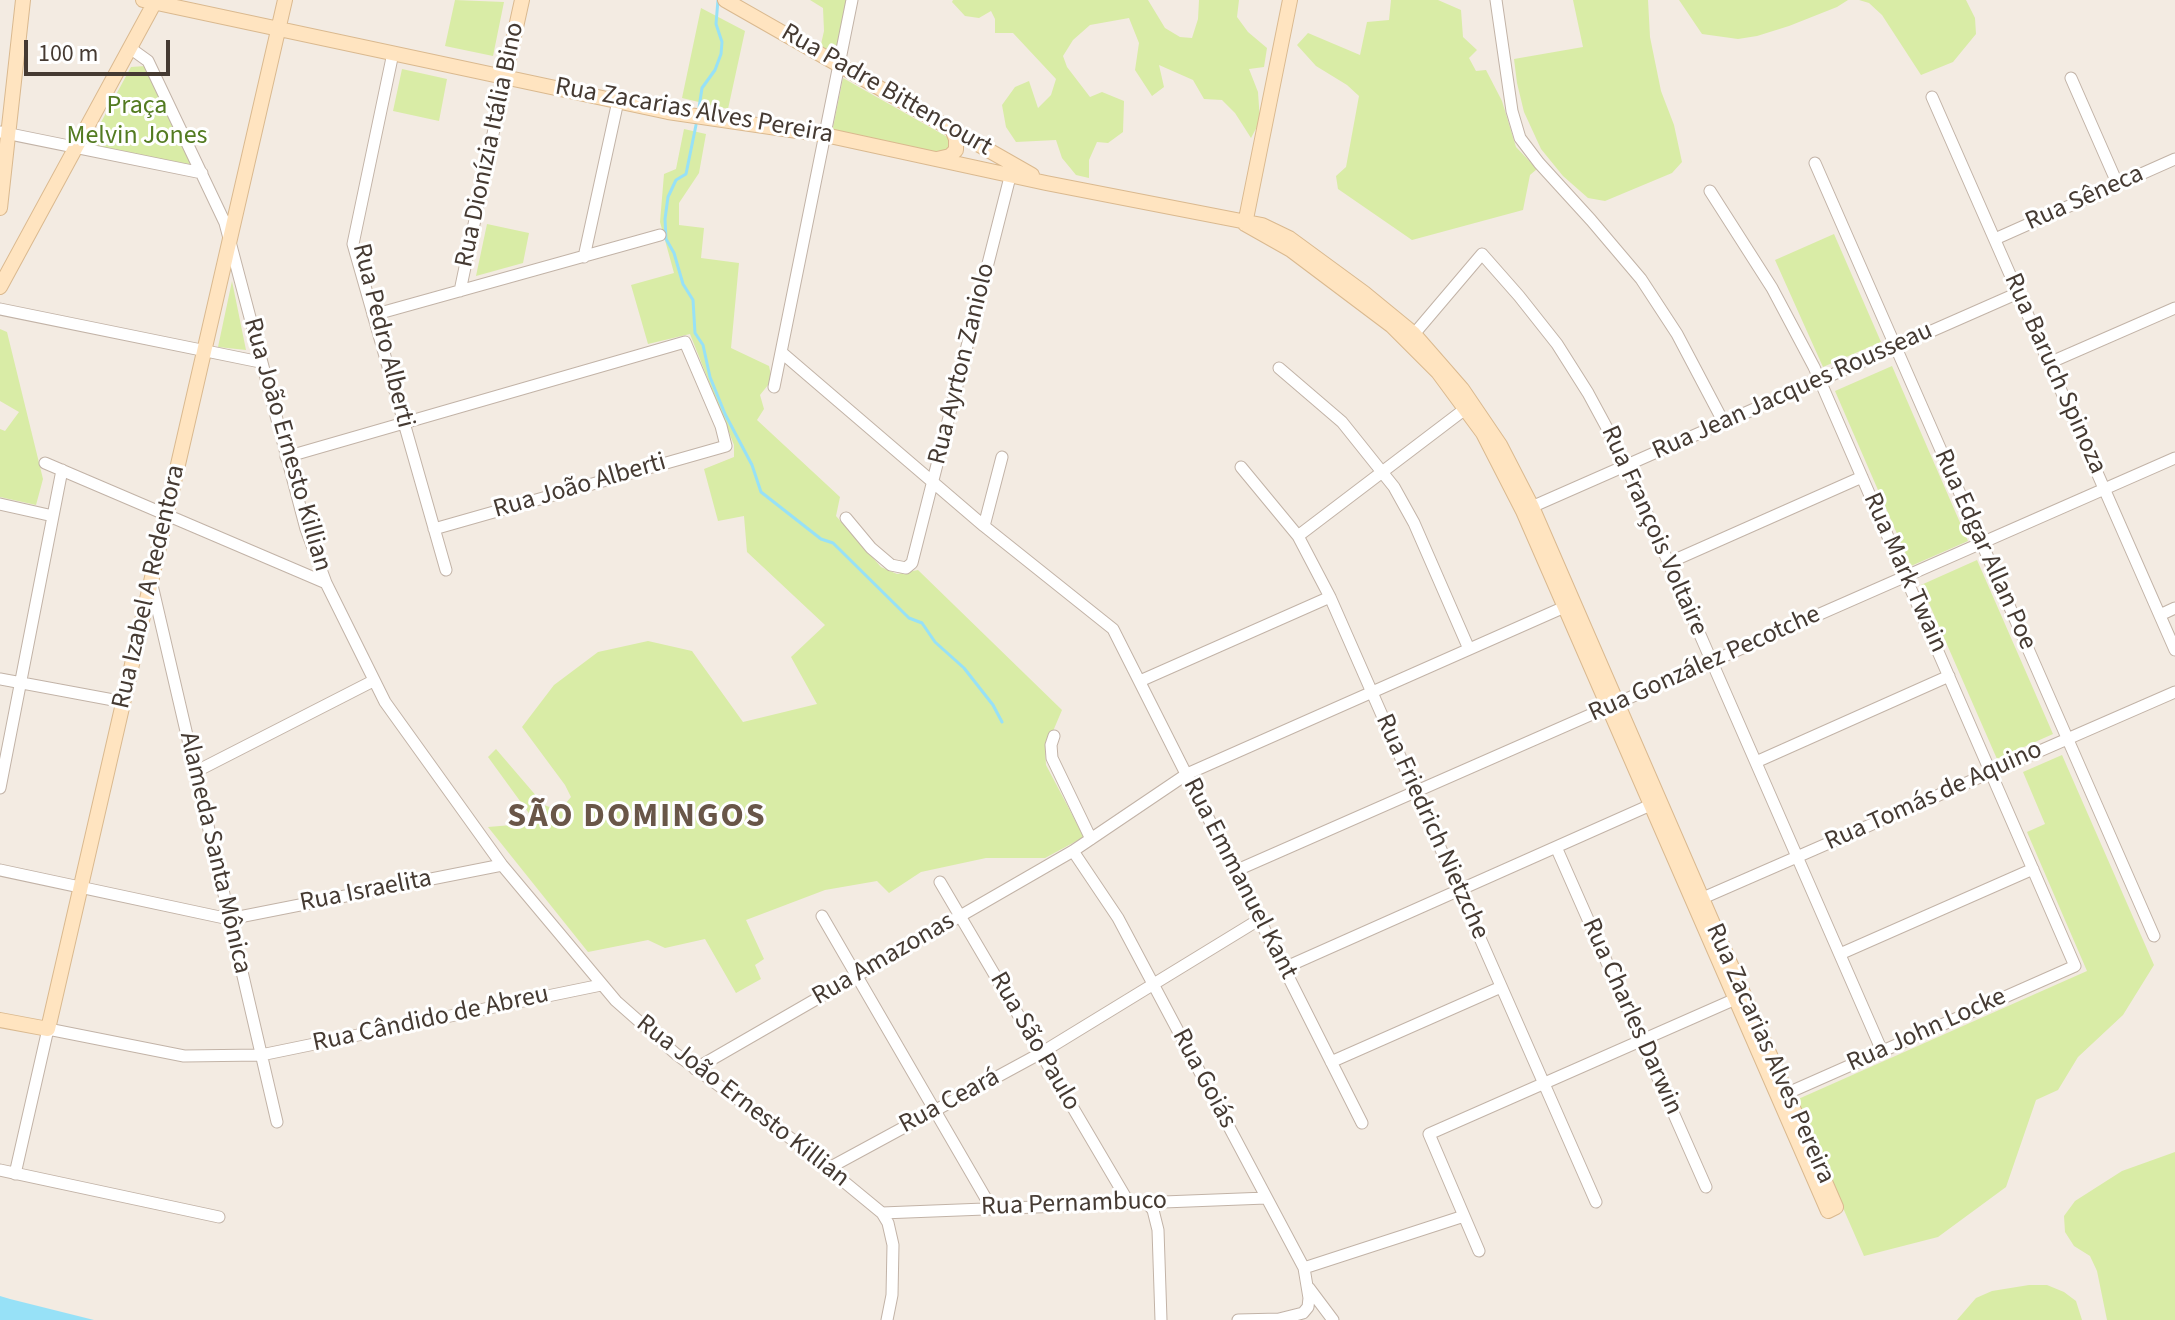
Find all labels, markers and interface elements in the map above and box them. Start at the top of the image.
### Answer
street label: Rua Padre Bittencourt [775,18,997,164]
street label: Rua Dionízia Itália Bino [450,20,532,270]
scale bar [28,24,174,74]
text: 100 m [38,36,98,71]
street label: Rua Zacarias Alves Pereira [553,72,835,152]
park label: Praça Melvin Jones [67,91,207,152]
street label: Rua Sêneca [2021,159,2149,239]
street label: Rua Pedro Alberti [344,241,420,431]
street label: Rua Ayrton Zaniolo [923,260,1003,468]
street label: Rua Baruch Spinoza [1996,269,2112,479]
street label: Rua João Ernesto Killian [235,315,337,575]
street label: Rua Jean Jacques Rousseau [1648,316,1938,468]
street label: Rua François Voltaire [1593,421,1713,641]
street label: Rua Edgar Allan Poe [1926,445,2042,655]
street label: Rua João Alberti [490,447,670,527]
street label: Rua Izabel A Redentora [107,462,193,712]
street label: Rua Mark Twain [1855,488,1953,658]
street label: Rua González Pecotche [1584,600,1826,730]
street label: Rua Friedrich Nietzche [1367,710,1495,944]
street label: Alameda Santa Mônica [171,729,257,977]
street label: Rua Tomás de Aquino [1821,735,2047,859]
street label: Rua Emmanuel Kant [1175,773,1303,985]
district label: SÃO DOMINGOS [507,799,767,839]
street label: Rua Israelita [297,864,435,920]
street label: Rua Amazonas [807,907,961,1013]
street label: Rua Charles Darwin [1574,914,1688,1120]
street label: Rua Zacarias Alves Pereira [1697,919,1841,1189]
street label: Rua São Paulo [982,967,1086,1117]
street label: Rua Cândido de Abreu [310,980,552,1060]
street label: Rua John Locke [1843,982,2011,1080]
street label: Rua João Ernesto Killian [629,1009,855,1195]
street label: Rua Goiás [1164,1024,1242,1134]
street label: Rua Ceará [894,1063,1006,1141]
street label: Rua Pernambuco [980,1186,1168,1224]

